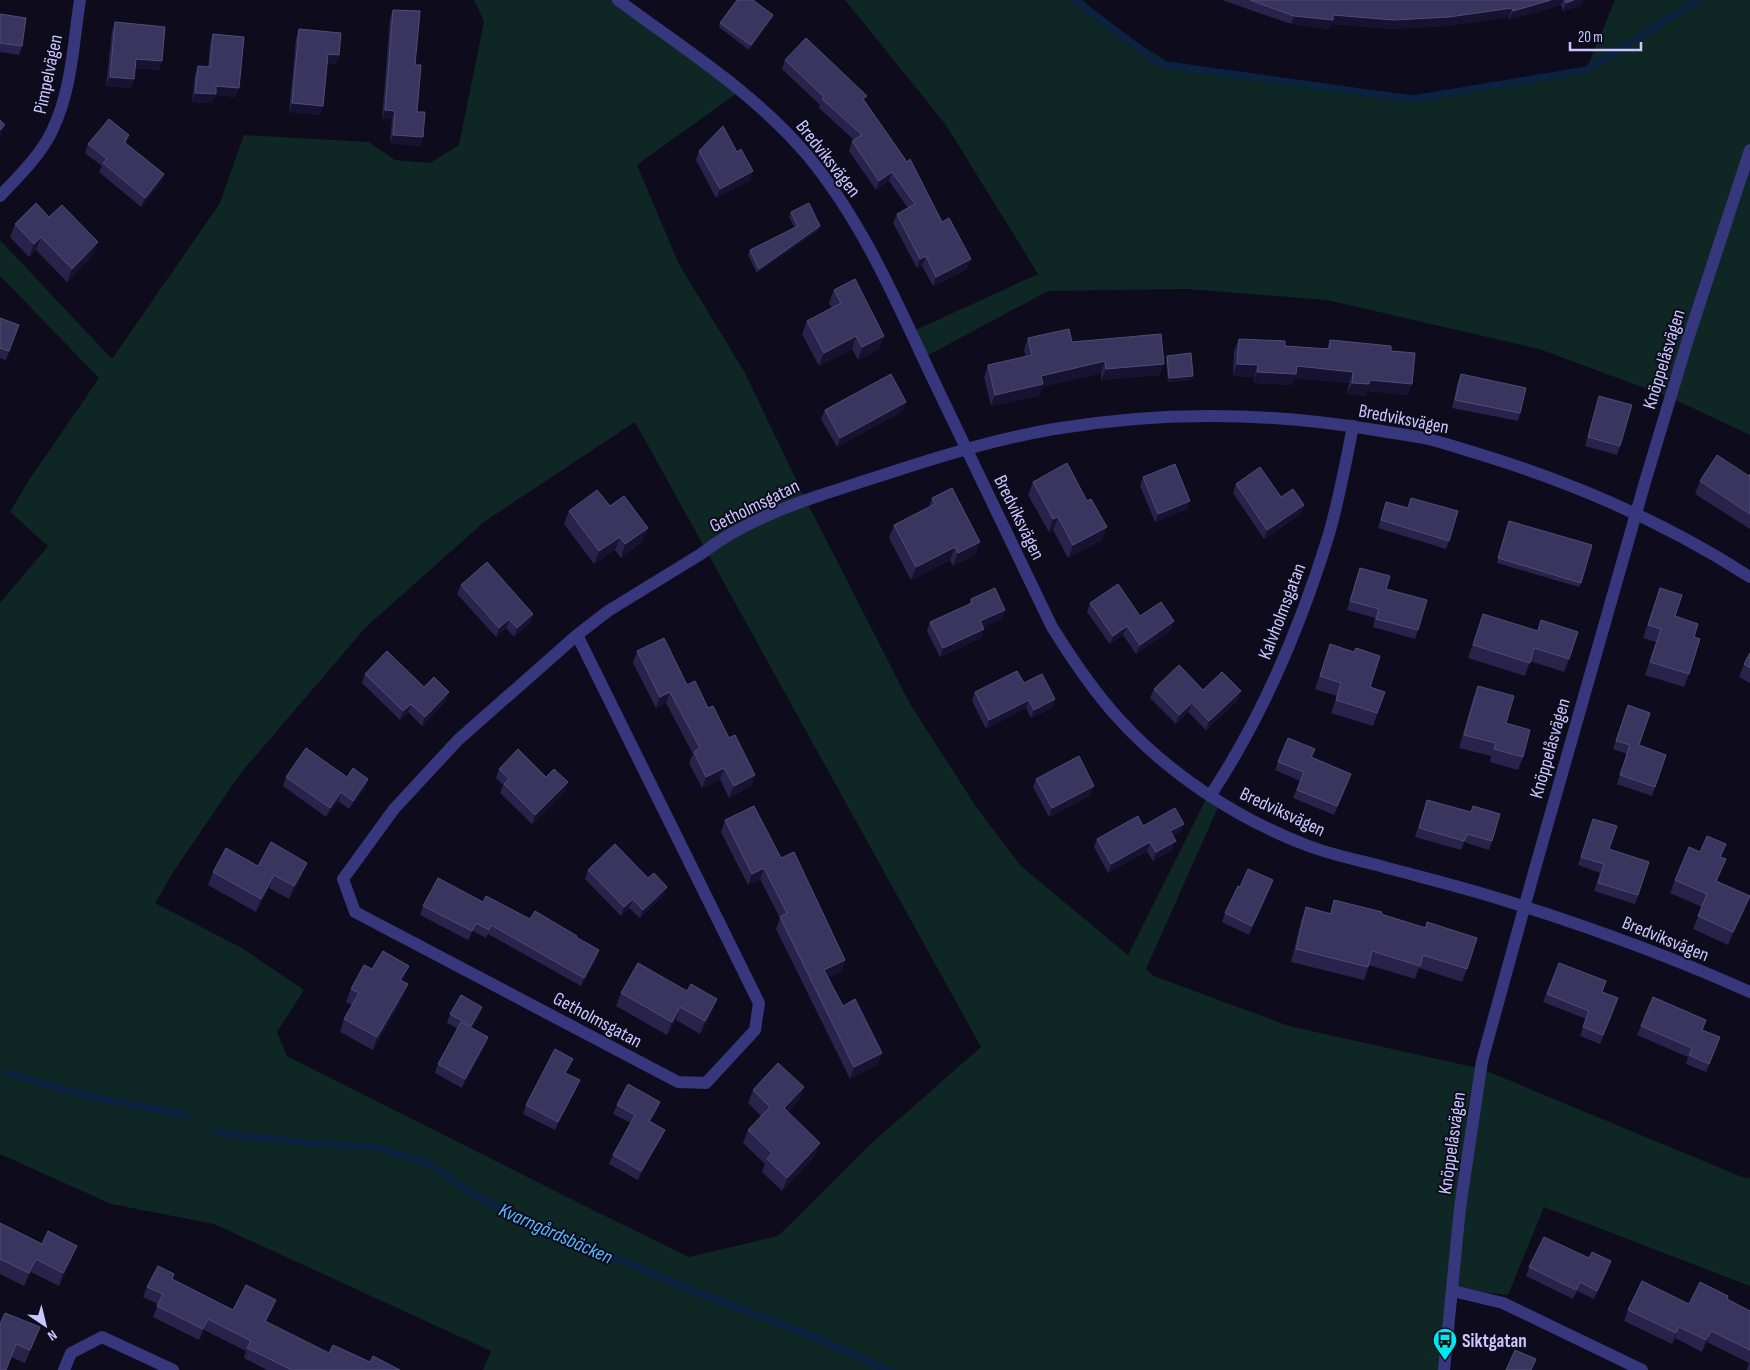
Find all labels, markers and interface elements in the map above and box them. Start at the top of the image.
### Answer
scale bar [1570,20,1641,52]
text: 20 m [1578,28,1603,47]
street label: Pimpelvägen [29,33,68,116]
street label: Bredviksvägen [791,116,865,202]
street label: Knöppelåsvägen [1638,307,1691,412]
street label: Bredviksvägen [1357,399,1451,439]
street label: Bredviksvägen [988,472,1049,564]
street label: Getholmsgatan [706,475,803,538]
street label: Kalvholmsgatan [1254,560,1311,663]
street label: Knöppelåsvägen [1525,696,1576,801]
street label: Bredviksvägen [1236,783,1329,842]
street label: Bredviksvägen [1619,912,1712,967]
street label: Getholmsgatan [549,987,646,1053]
street label: Knöppelåsvägen [1434,1091,1471,1196]
water label: Kvarngårdsbäcken [495,1198,616,1270]
north arrow [20,1300,70,1350]
text: N [44,1326,60,1344]
bus stop icon: Siktgatan [1432,1327,1458,1361]
place label: Siktgatan [1462,1330,1527,1353]

